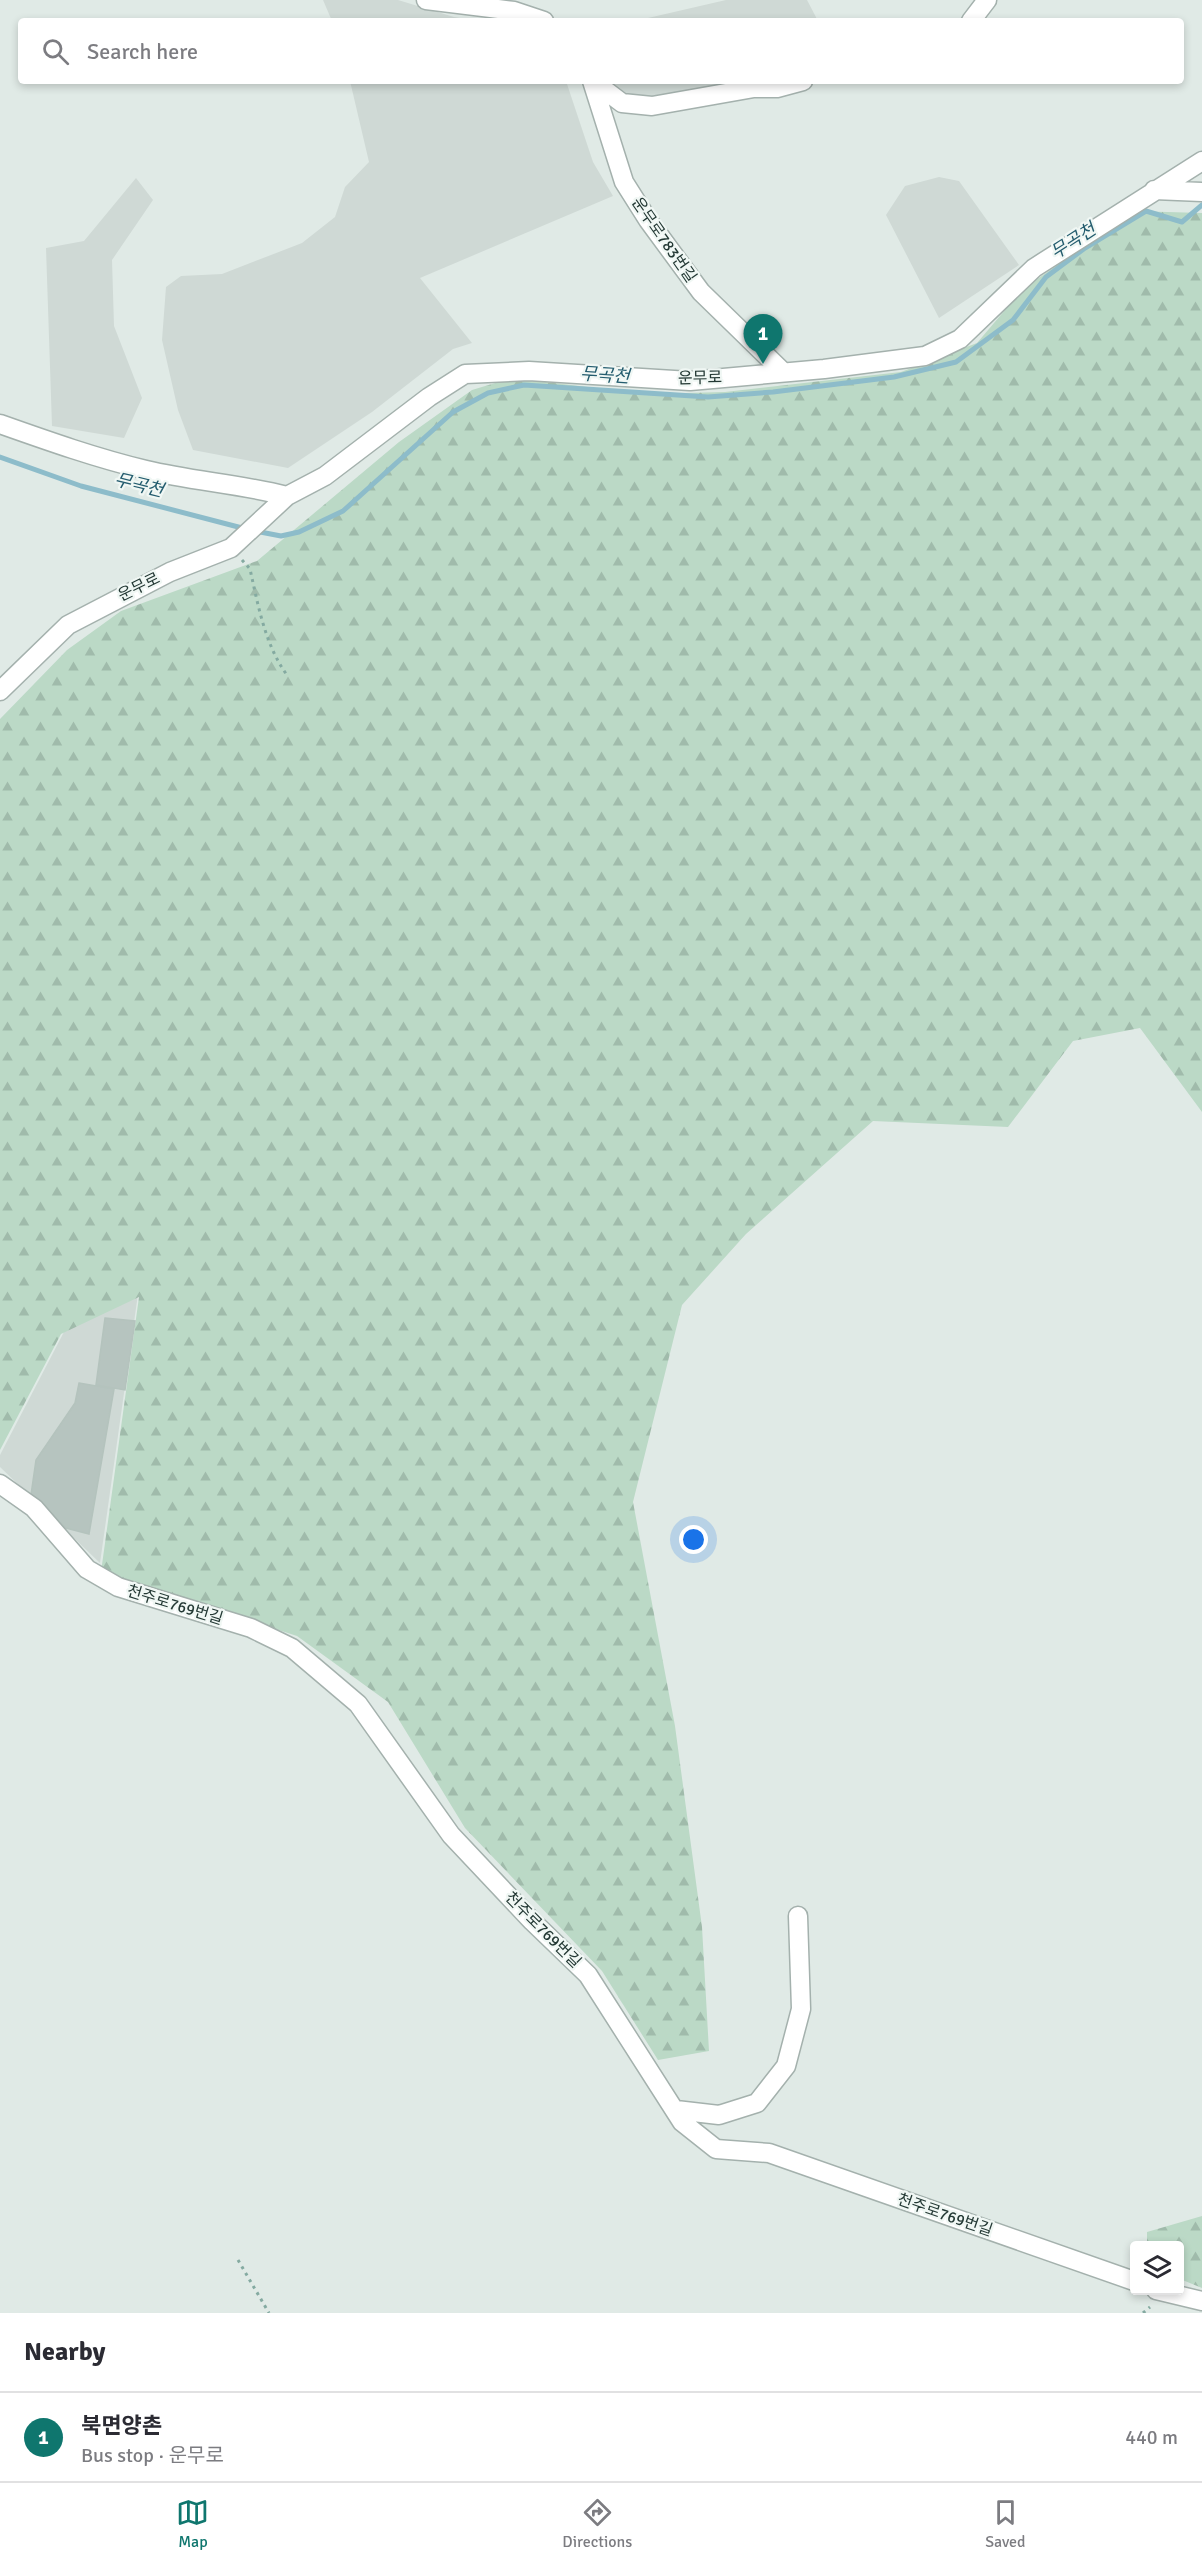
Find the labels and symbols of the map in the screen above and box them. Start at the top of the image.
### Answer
street label: 운무로783번길 [627,193,701,287]
water label: 무곡천 [1046,217,1102,264]
pin: 1 [744,314,783,364]
water label: 무곡천 [579,362,633,388]
street label: 운무로 [678,368,723,388]
water label: 무곡천 [112,468,168,502]
street label: 운무로 [115,568,163,606]
your location [679,1525,708,1554]
street label: 천주로769번길 [124,1581,226,1629]
street label: 천주로769번길 [501,1888,585,1972]
street label: 천주로769번길 [895,2189,995,2241]

